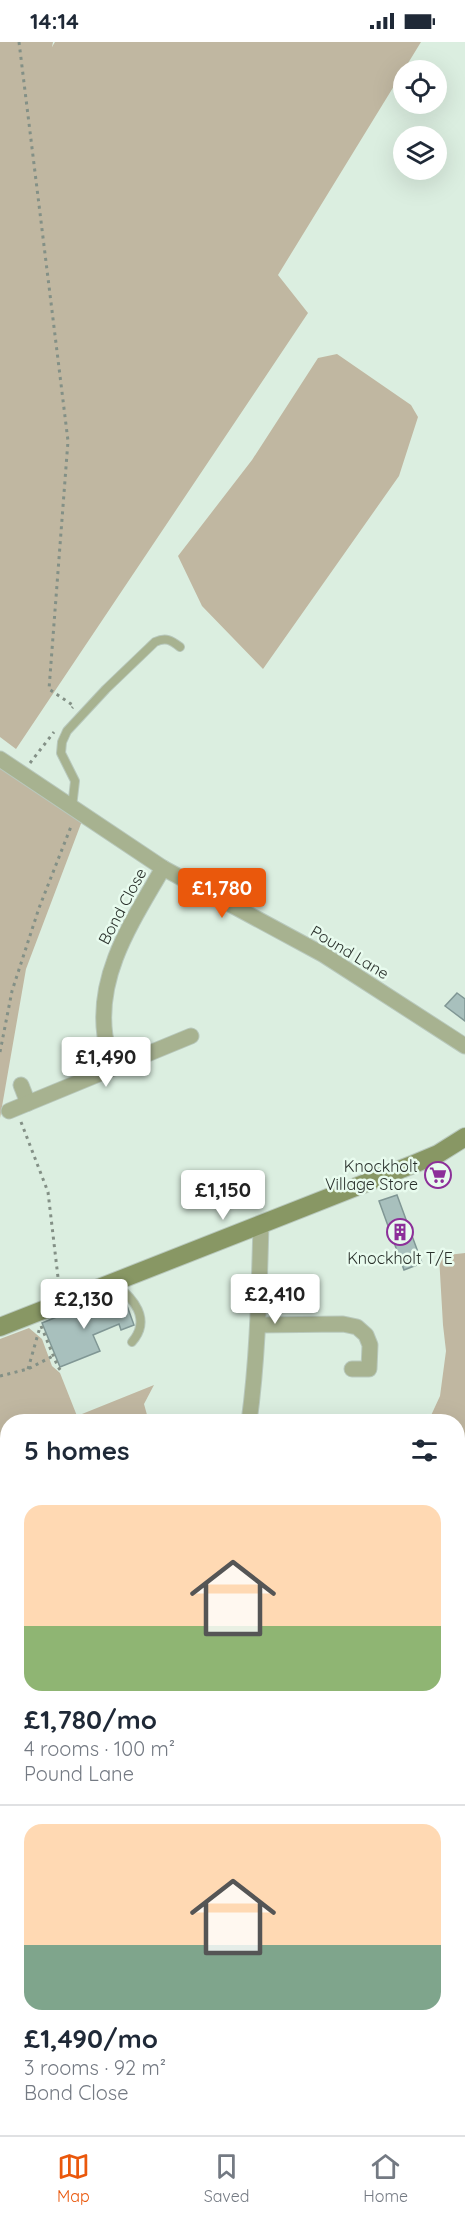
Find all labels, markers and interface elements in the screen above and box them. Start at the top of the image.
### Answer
text: 14:14 [30,7,79,35]
map controls [393,60,447,180]
button: locate [393,60,447,114]
button: layers [393,126,447,180]
street label: Bond Close [94,864,150,948]
pin: £1,780 [173,868,271,919]
text: £1,780 [192,875,252,900]
street label: Pound Lane [307,921,393,983]
pin: £1,490 [57,1037,155,1088]
text: £1,490 [76,1044,136,1069]
place label: Knockholt Village Store [325,1156,418,1194]
supermarket icon: Knockholt Village Store [423,1160,453,1190]
pin: £1,150 [174,1170,272,1221]
text: £1,150 [195,1177,251,1202]
building icon: Knockholt T/E [385,1217,415,1247]
place label: Knockholt T/E [347,1248,453,1268]
pin: £2,410 [226,1274,324,1325]
pin: £2,130 [35,1279,133,1330]
text: £2,410 [245,1281,305,1306]
text: £2,130 [55,1286,113,1311]
text: 5 homes [24,1434,130,1467]
icon: filters [408,1434,441,1467]
icon: home [179,1544,287,1652]
text: £1,780/mo [24,1703,157,1736]
text: 4 rooms · 100 m² [24,1736,175,1761]
text: Pound Lane [24,1761,134,1786]
icon: home [179,1863,287,1971]
text: £1,490/mo [24,2022,158,2055]
text: 3 rooms · 92 m² [24,2055,166,2080]
text: Bond Close [24,2080,128,2105]
tab: Map [57,2150,90,2206]
tab: Saved [204,2150,249,2206]
tab: Home [363,2150,408,2206]

